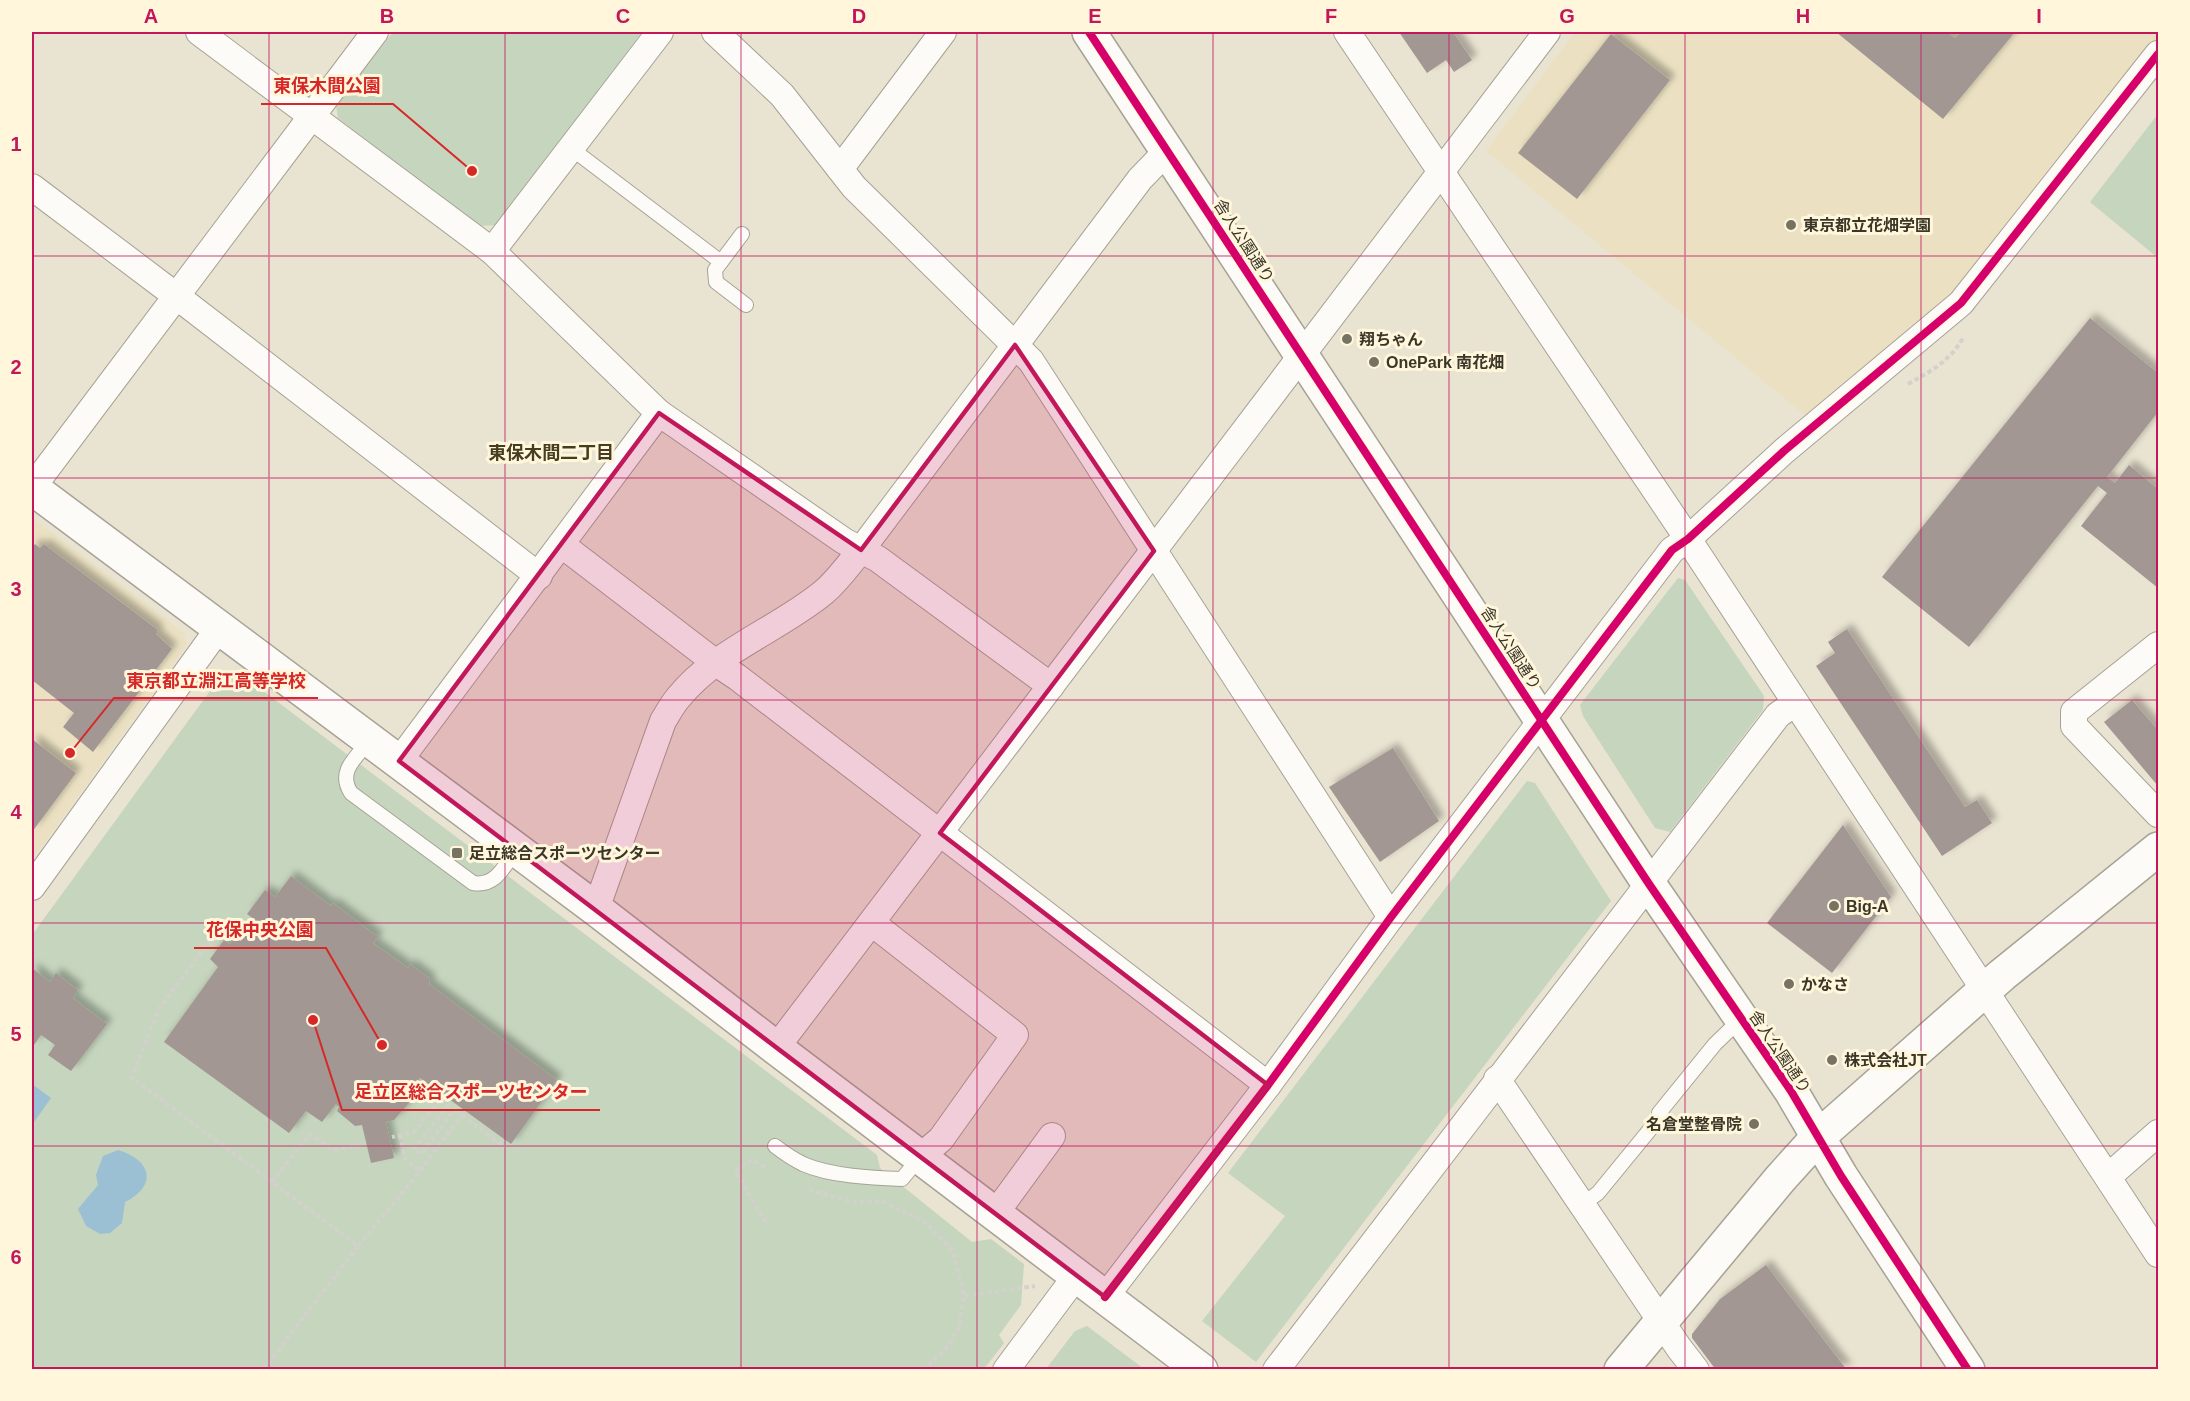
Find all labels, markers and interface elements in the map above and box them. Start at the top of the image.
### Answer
text: A [144,5,158,27]
text: B [380,5,394,27]
text: C [616,5,630,27]
text: D [852,5,866,27]
text: E [1088,5,1102,27]
text: F [1325,5,1337,27]
text: G [1559,5,1575,27]
text: H [1796,5,1810,27]
text: I [2036,5,2042,27]
callout: 東保木間公園 [261,68,393,104]
text: 東保木間公園 [273,76,381,96]
text: 1 [10,133,22,155]
street label: 舎人公園通り [1211,196,1277,286]
place label: 東京都立花畑学園 [1803,217,1931,234]
marker: 東京都立花畑学園 [1784,218,1798,232]
place label: 翔ちゃん [1359,331,1423,348]
marker: 翔ちゃん [1340,332,1354,346]
place label: OnePark 南花畑 [1386,354,1504,371]
marker: OnePark 南花畑 [1367,355,1381,369]
text: 2 [10,356,22,378]
district label: 東保木間二丁目 [488,443,614,463]
text: 3 [10,578,22,600]
street label: 舎人公園通り [1478,603,1544,693]
callout: 東京都立淵江高等学校 [114,662,318,698]
text: 東京都立淵江高等学校 [126,671,306,691]
text: 4 [10,801,22,823]
place label: 足立総合スポーツセンター [469,844,661,862]
marker: 足立総合スポーツセンター [450,846,464,860]
place label: Big-A [1846,898,1889,915]
marker: Big-A [1827,899,1841,913]
callout: 花保中央公園 [194,912,326,948]
text: 花保中央公園 [206,920,314,940]
place label: かなさ [1801,976,1849,993]
marker: かなさ [1782,977,1796,991]
street label: 舎人公園通り [1746,1007,1814,1097]
text: 5 [10,1023,22,1045]
place label: 株式会社JT [1844,1051,1927,1069]
marker: 株式会社JT [1825,1053,1839,1067]
callout: 足立区総合スポーツセンター [342,1074,600,1110]
text: 足立区総合スポーツセンター [354,1082,588,1102]
place label: 名倉堂整骨院 [1646,1116,1742,1133]
marker: 名倉堂整骨院 [1747,1117,1761,1131]
text: 6 [10,1246,22,1268]

